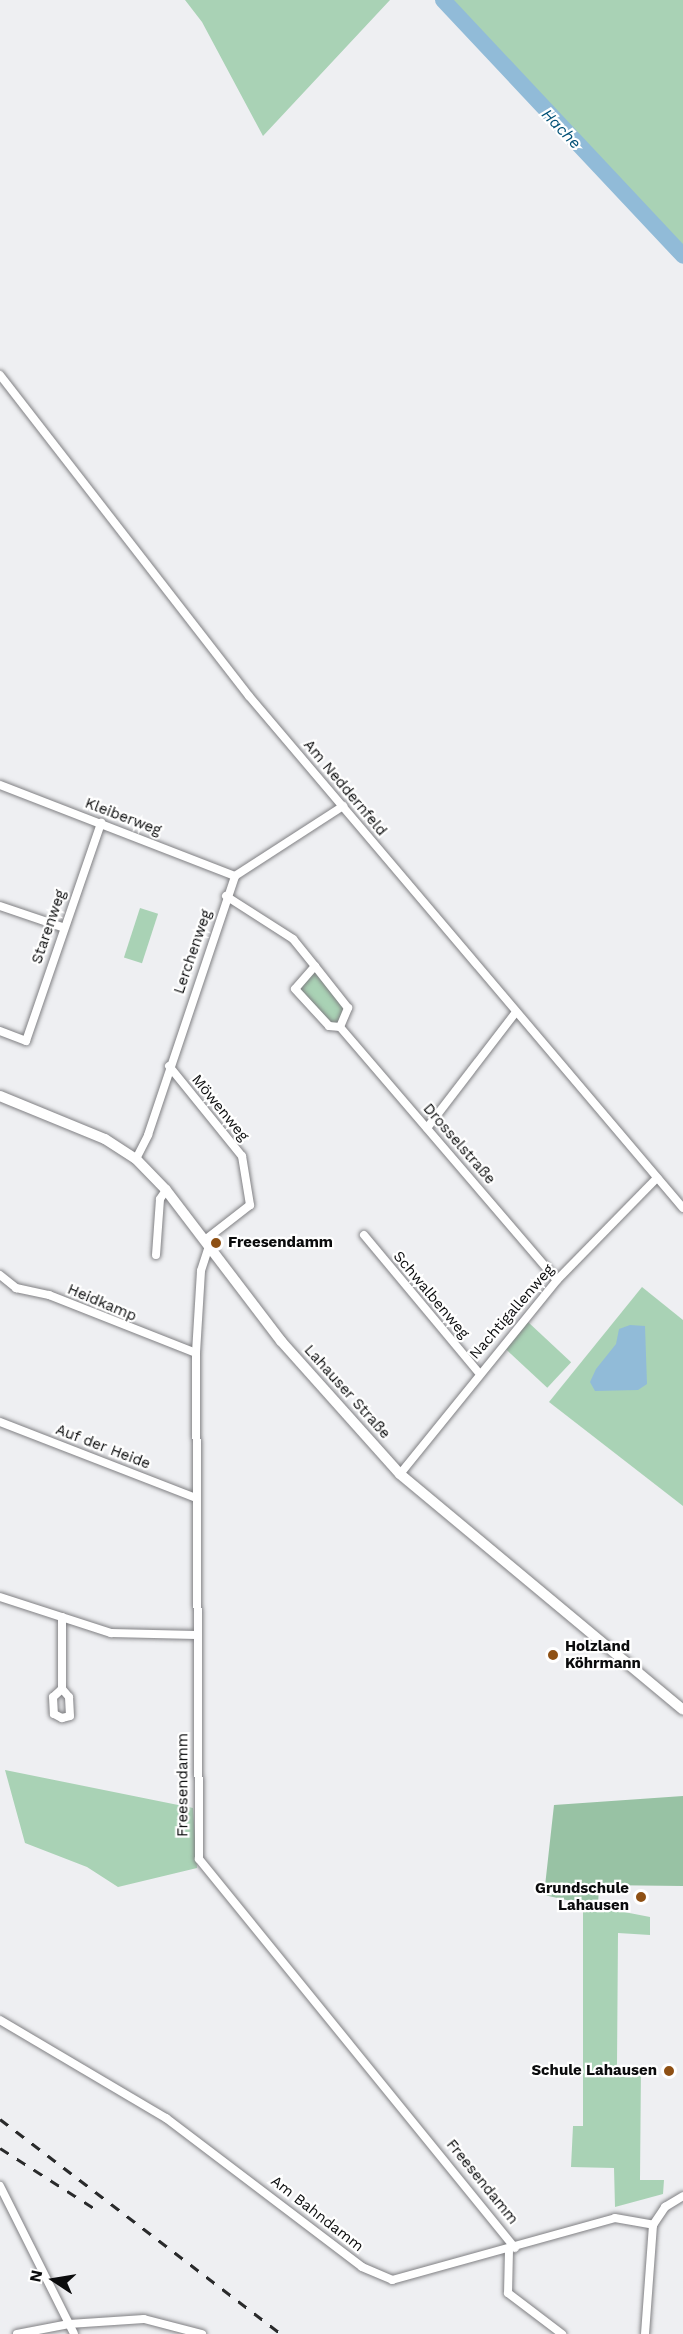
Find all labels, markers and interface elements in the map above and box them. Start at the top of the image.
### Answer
water label: Hache [537,105,585,153]
street label: Am Neddernfeld [300,736,390,840]
street label: Kleiberweg [82,794,164,840]
street label: Starenweg [28,888,70,966]
street label: Lerchenweg [170,908,216,996]
street label: Möwenweg [188,1071,252,1145]
street label: Drosselstraße [419,1100,499,1188]
place label: Freesendamm [228,1234,333,1252]
marker: Freesendamm [209,1236,223,1250]
street label: Schwalbenweg [389,1248,473,1342]
street label: Nachtigallenweg [466,1261,558,1363]
street label: Heidkamp [65,1280,139,1326]
street label: Lahauser Straße [300,1341,394,1443]
street label: Auf der Heide [53,1421,153,1473]
place label: Holzland Köhrmann [565,1637,641,1672]
marker: Holzland Köhrmann [546,1648,560,1662]
street label: Freesendamm [174,1733,192,1837]
place label: Grundschule Lahausen [535,1879,629,1914]
marker: Grundschule Lahausen [634,1890,648,1904]
place label: Schule Lahausen [531,2062,657,2080]
marker: Schule Lahausen [662,2064,676,2078]
street label: Freesendamm [442,2136,522,2228]
street label: Am Bahndamm [267,2172,367,2256]
north arrow [24,2250,84,2310]
text: N [25,2268,46,2284]

